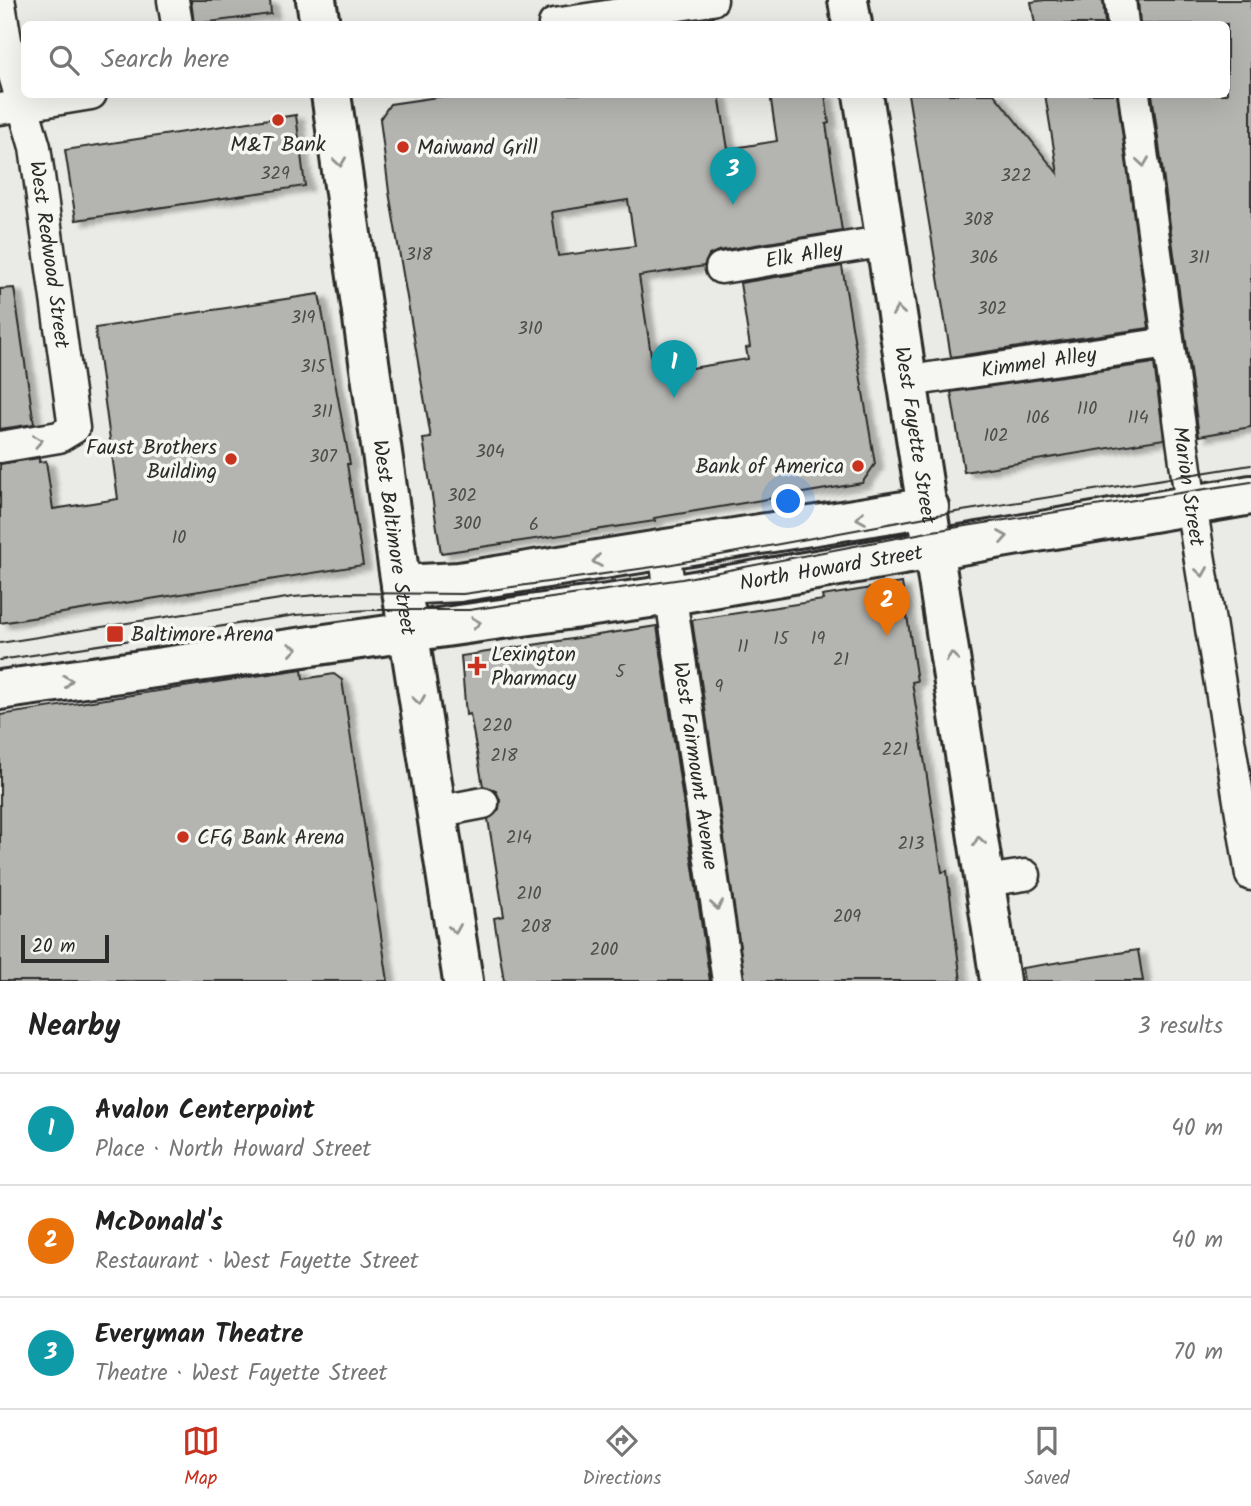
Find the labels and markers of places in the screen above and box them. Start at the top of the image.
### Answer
marker: M&T Bank [270,112,286,128]
place label: M&T Bank [230,129,326,162]
place label: Maiwand Grill [417,132,538,165]
marker: Maiwand Grill [395,139,411,155]
pin: 3 [710,147,756,205]
pin: 1 [651,340,697,398]
place label: Faust Brothers Building [86,432,217,489]
marker: Faust Brothers Building [223,451,239,467]
place label: Bank of America [695,451,844,484]
marker: Bank of America [850,458,866,474]
pin: 2 [864,578,910,636]
place label: Baltimore Arena [131,619,274,652]
marker: Baltimore Arena [105,624,125,644]
place label: Lexington Pharmacy [491,639,576,696]
marker: Lexington Pharmacy [469,658,485,674]
place label: CFG Bank Arena [197,822,345,855]
marker: CFG Bank Arena [175,829,191,845]

